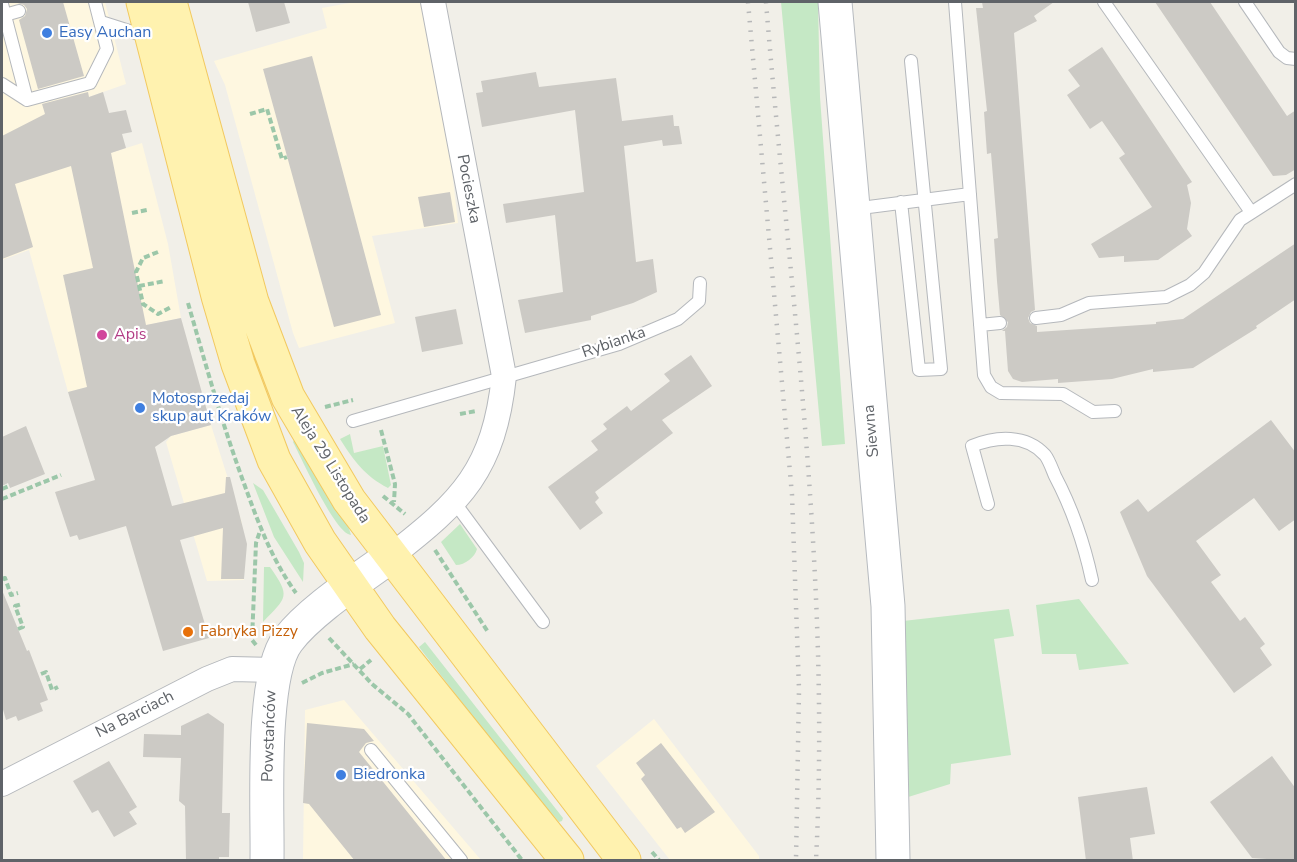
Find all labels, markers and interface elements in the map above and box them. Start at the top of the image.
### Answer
place label: Easy Auchan [59,23,151,43]
marker: Easy Auchan [40,26,54,40]
street label: Pocieszka [452,153,484,225]
street label: Rybianka [580,323,648,363]
place label: Apis [114,325,146,345]
marker: Apis [95,328,109,342]
place label: Motosprzedaj skup aut Kraków [152,389,271,427]
marker: Motosprzedaj skup aut Kraków [133,401,147,415]
street label: Aleja 29 Listopada [286,403,374,527]
street label: Siewna [860,404,884,458]
place label: Fabryka Pizzy [200,622,298,642]
marker: Fabryka Pizzy [181,625,195,639]
street label: Na Barciach [93,687,177,743]
street label: Powstańców [259,690,281,782]
place label: Biedronka [353,765,425,785]
marker: Biedronka [334,768,348,782]

